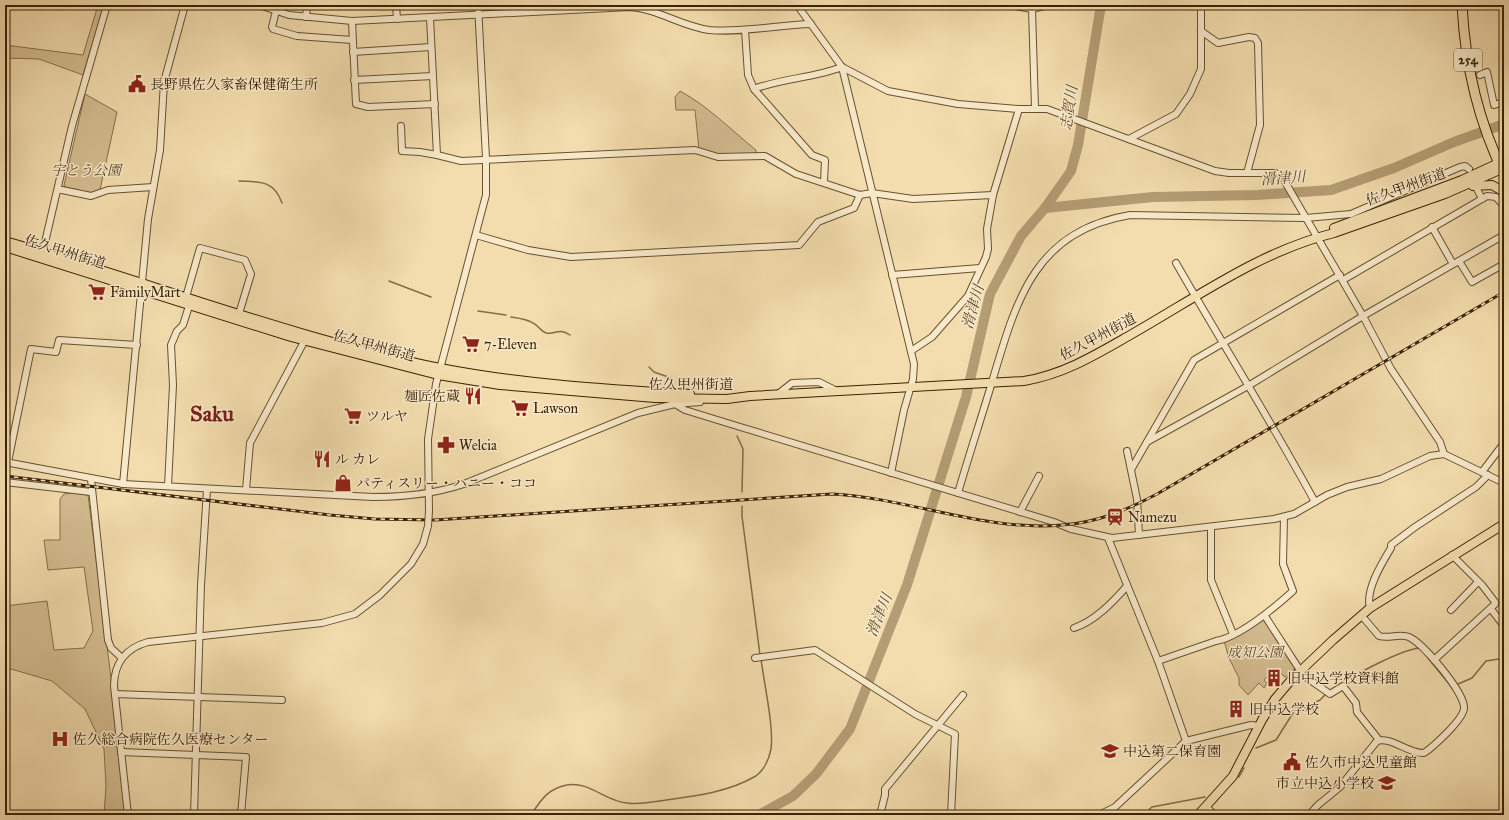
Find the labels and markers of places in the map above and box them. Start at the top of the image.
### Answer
public building icon: 長野県佐久家畜保健衛生所 [127,74,147,94]
place label: 長野県佐久家畜保健衛生所 [150,76,318,93]
supermarket icon: FamilyMart [87,282,107,302]
place label: FamilyMart [110,284,181,301]
supermarket icon: 7-Eleven [461,334,481,354]
place label: 7-Eleven [484,336,537,353]
restaurant icon: 麺匠佐蔵 [463,386,483,406]
place label: 麺匠佐蔵 [404,388,460,405]
supermarket icon: Lawson [510,398,530,418]
place label: Lawson [533,400,579,417]
supermarket icon: ツルヤ [343,406,363,426]
place label: ツルヤ [366,408,408,425]
pharmacy icon: Welcia [436,435,456,455]
place label: Welcia [459,437,497,454]
restaurant icon: ル カレ [312,449,332,469]
place label: ル カレ [335,451,380,468]
shop icon: パティスリー・ハニー・ココ [333,473,353,493]
place label: パティスリー・ハニー・ココ [356,475,537,492]
station icon: Namezu [1105,507,1125,527]
place label: Namezu [1128,509,1177,526]
building icon: 旧中込学校資料館 [1264,668,1284,688]
place label: 旧中込学校資料館 [1287,670,1399,687]
building icon: 旧中込学校 [1226,699,1246,719]
place label: 旧中込学校 [1249,701,1319,718]
hospital icon: 佐久総合病院佐久医療センター [50,729,70,749]
place label: 佐久総合病院佐久医療センター [73,731,268,748]
school or university icon: 中込第二保育園 [1100,741,1120,761]
place label: 中込第二保育園 [1123,743,1221,760]
public building icon: 佐久市中込児童館 [1282,752,1302,772]
place label: 佐久市中込児童館 [1305,754,1417,771]
school or university icon: 市立中込小学校 [1377,773,1397,793]
place label: 市立中込小学校 [1276,775,1374,792]

